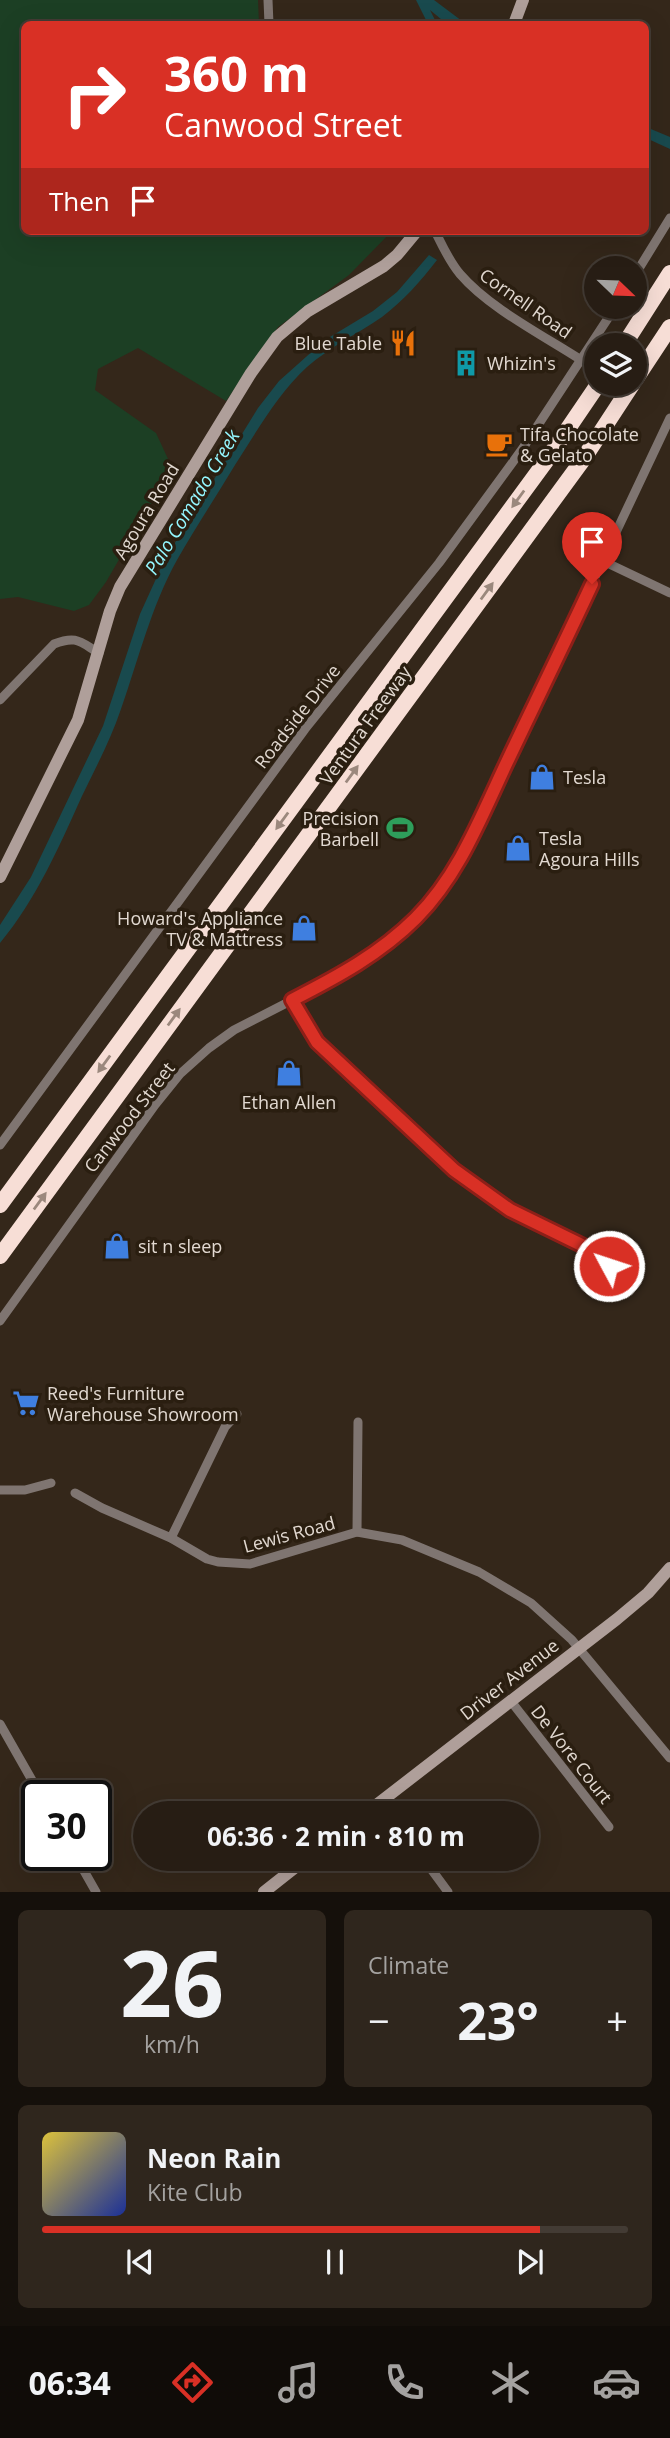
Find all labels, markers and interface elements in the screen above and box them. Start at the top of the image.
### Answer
text: 360 m [164,40,309,106]
icon: right [49,49,140,140]
text: Canwood Street [164,103,402,146]
icon: arrive [124,182,162,220]
text: Then [49,183,110,219]
north arrow [584,256,648,318]
map controls [584,256,647,396]
street label: Cornell Road [475,262,577,344]
restaurant icon: Blue Table [388,328,418,358]
place label: Blue Table [294,331,382,355]
button: layers [584,333,647,396]
building icon: Whizin's [451,348,481,378]
place label: Whizin's [487,351,556,375]
place label: Tifa Chocolate & Gelato [520,422,639,467]
water label: Palo Comado Creek [138,424,246,579]
cafe icon: Tifa Chocolate & Gelato [484,429,514,459]
street label: Agoura Road [108,459,184,563]
one-way arrow [511,490,525,508]
pin [562,512,622,584]
icon: arrive [573,523,611,561]
one-way arrow [479,582,493,600]
street label: Roadside Drive [249,659,345,773]
street label: Ventura Freeway [314,660,417,789]
shop icon: Tesla [527,762,557,792]
one-way arrow [345,765,359,783]
place label: Tesla [563,765,606,789]
place label: Precision Barbell [303,806,379,851]
one-way arrow [275,812,289,830]
sports icon: Precision Barbell [385,813,415,843]
place label: Tesla Agoura Hills [539,826,640,871]
shop icon: Tesla Agoura Hills [503,833,533,863]
place label: Howard's Appliance TV & Mattress [117,906,283,951]
shop icon: Howard's Appliance TV & Mattress [289,913,319,943]
one-way arrow [166,1008,180,1026]
one-way arrow [97,1055,111,1073]
street label: Canwood Street [78,1057,180,1177]
shop icon: Ethan Allen [274,1058,304,1088]
place label: Ethan Allen [242,1090,336,1114]
one-way arrow [33,1192,47,1210]
position arrow [572,1229,646,1303]
shop icon: sit n sleep [102,1231,132,1261]
place label: sit n sleep [138,1234,222,1258]
place label: Reed's Furniture Warehouse Showroom [47,1381,239,1426]
supermarket icon: Reed's Furniture Warehouse Showroom [11,1388,41,1418]
street label: Lewis Road [240,1510,338,1558]
street label: Driver Avenue [455,1633,563,1725]
street label: De Vore Court [526,1700,618,1808]
speed limit sign: 30 [21,1780,112,1871]
text: 06:36 · 2 min · 810 m [207,1818,465,1854]
text: 26 [120,1920,224,2044]
text: Climate [368,1949,449,1981]
text: 23° [457,1984,539,2055]
text: − [368,1994,390,2046]
text: + [606,1994,628,2046]
text: km/h [144,2028,200,2060]
text: Neon Rain [147,2140,281,2176]
text: Kite Club [147,2176,242,2208]
icon: previous [121,2243,159,2281]
icon: pause [316,2243,354,2281]
icon: next [511,2243,549,2281]
icon: directions [168,2358,217,2407]
icon: music [274,2358,323,2407]
icon: phone [380,2358,429,2407]
icon: climate [486,2358,535,2407]
icon: car [592,2358,641,2407]
text: 06:34 [29,2361,111,2404]

